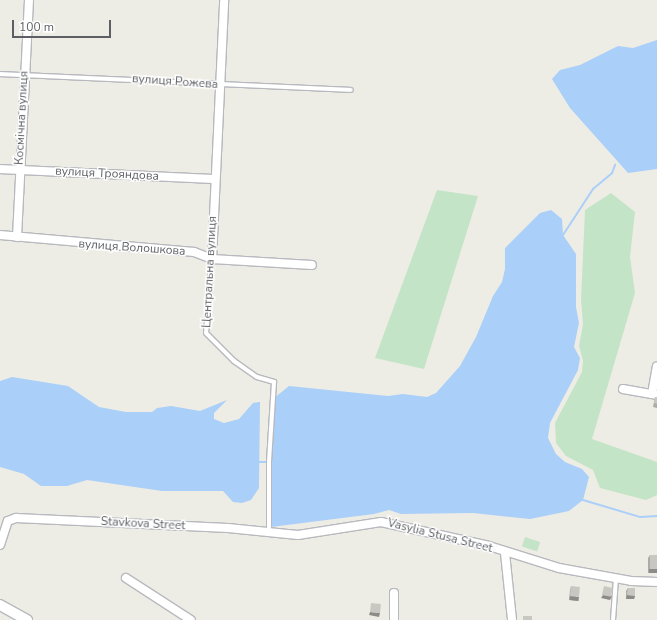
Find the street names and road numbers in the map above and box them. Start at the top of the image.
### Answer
street label: Космічна вулиця [12,71,32,165]
street label: вулиця Рожева [131,72,219,92]
street label: вулиця Трояндова [55,164,159,184]
street label: Центральна вулиця [200,216,220,328]
street label: вулиця Волошкова [78,237,186,259]
street label: Stavkova Street [100,515,186,533]
street label: Vasylia Stusa Street [386,516,494,556]

